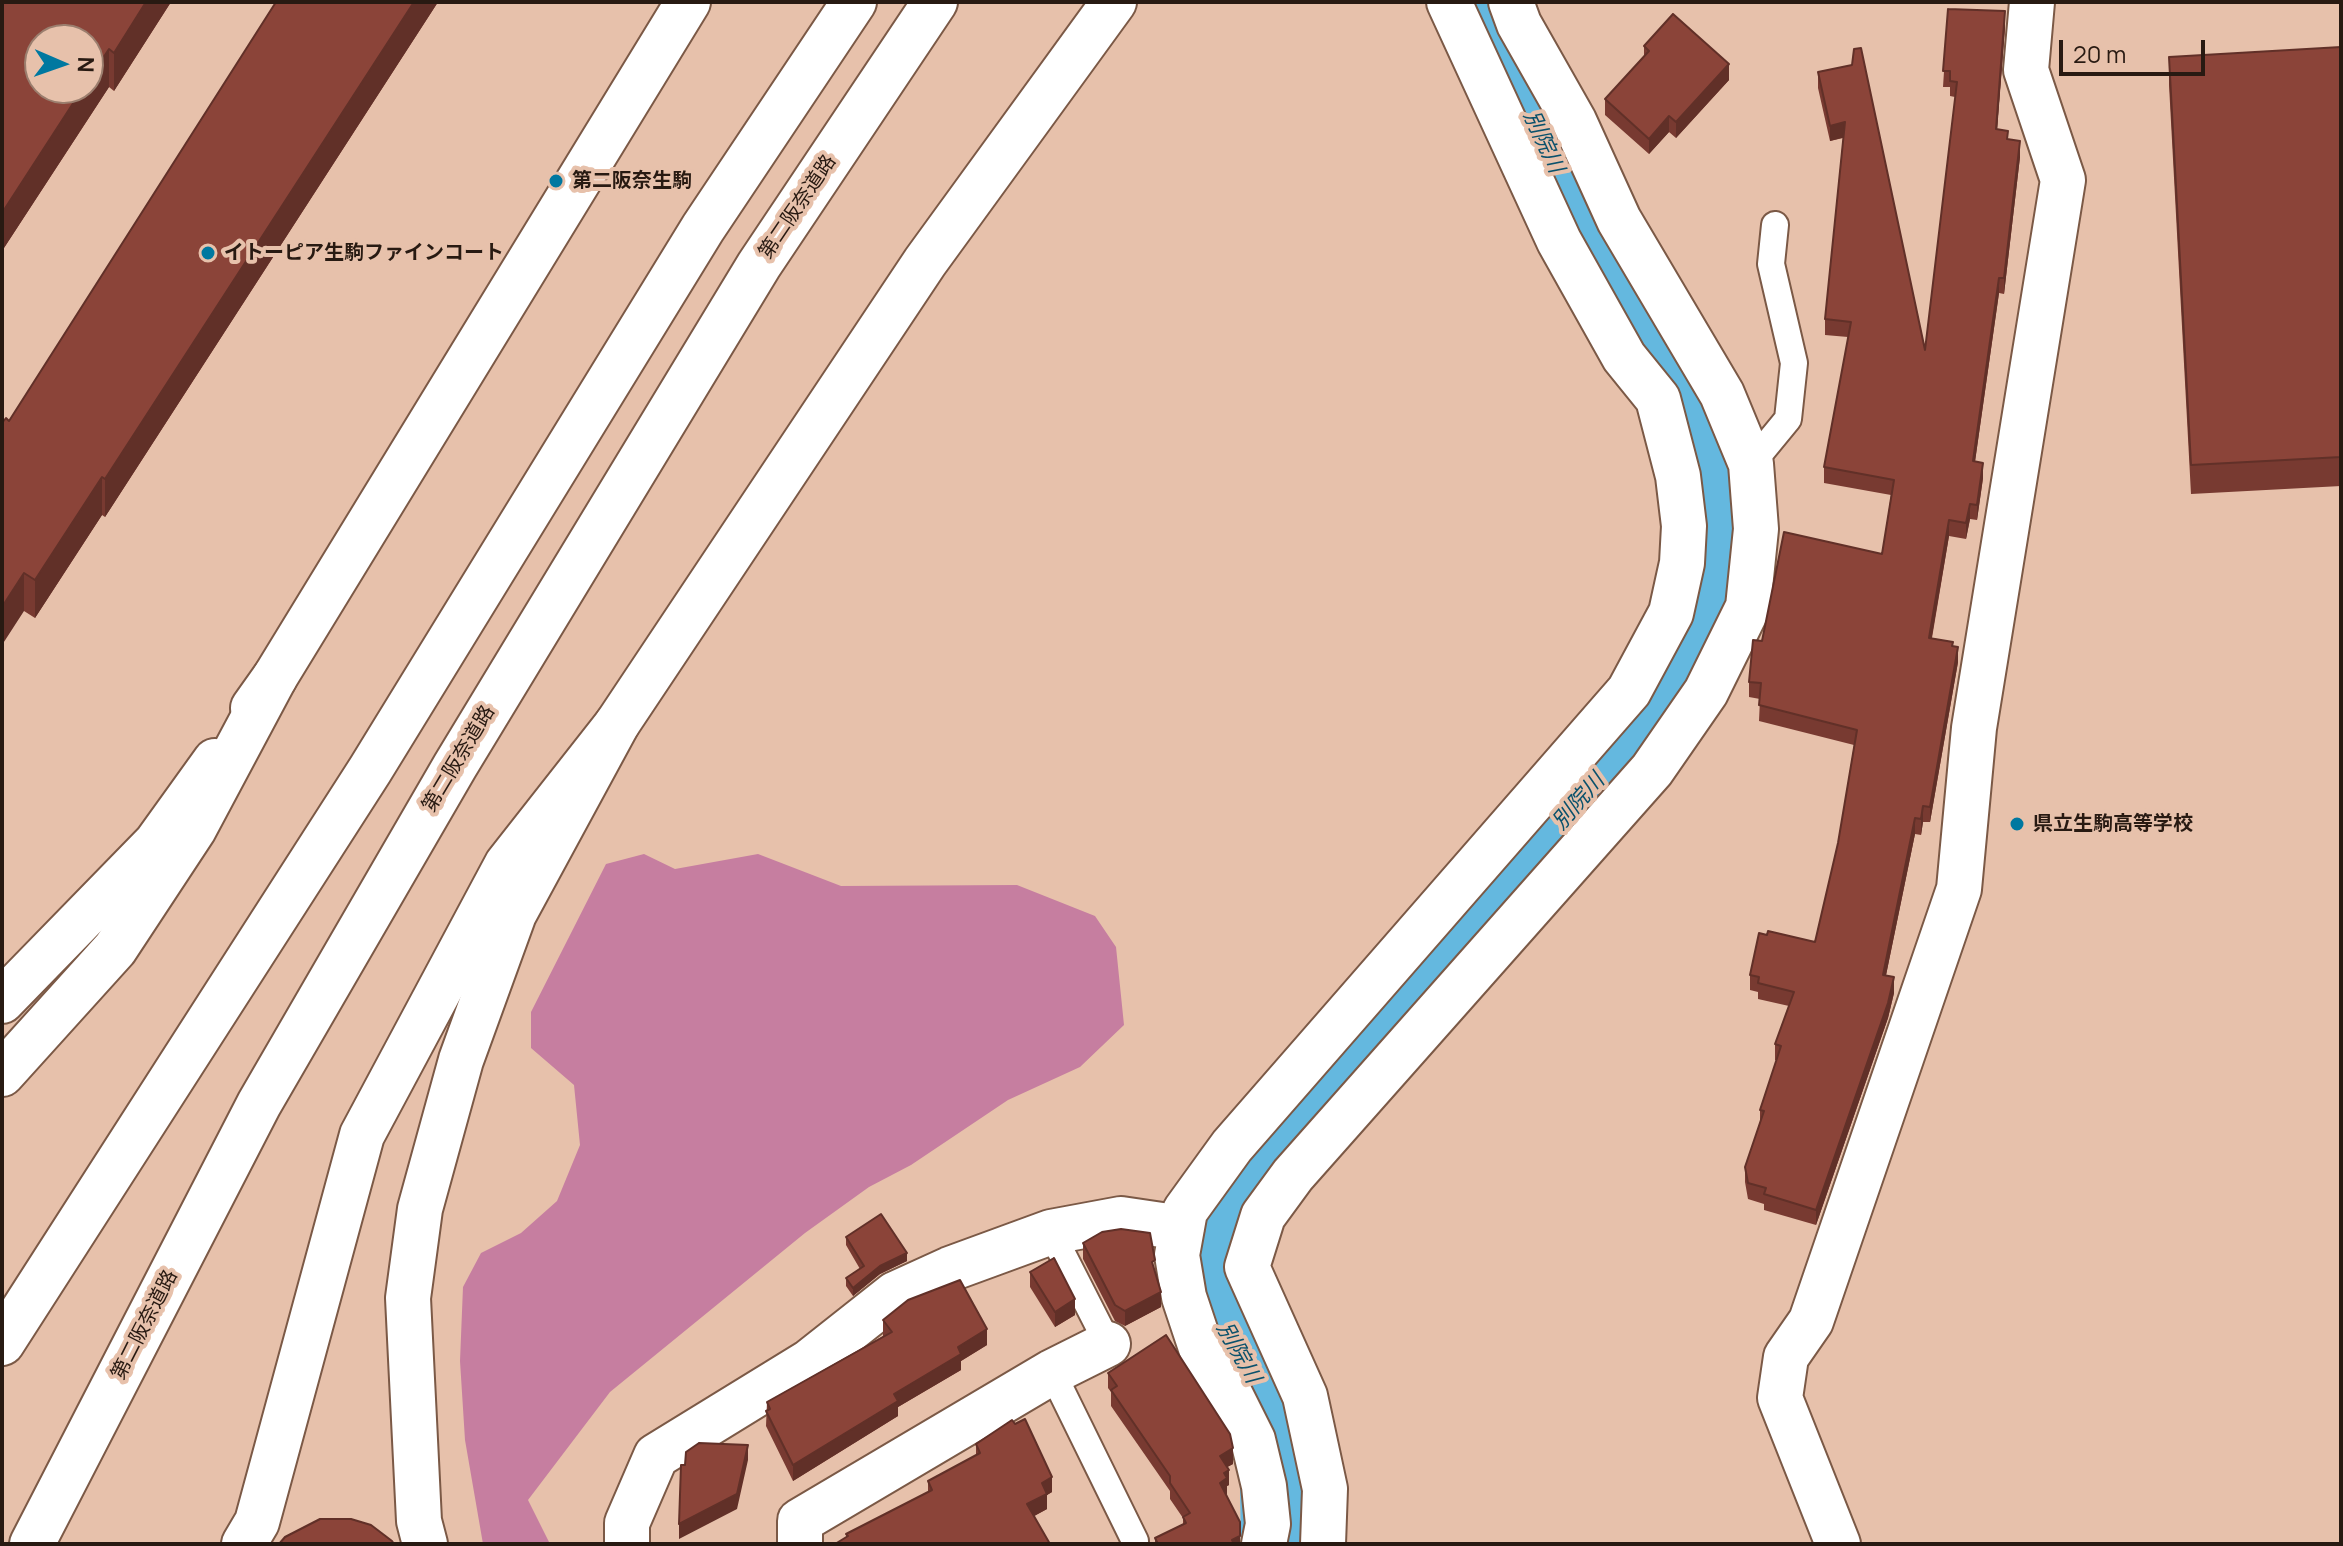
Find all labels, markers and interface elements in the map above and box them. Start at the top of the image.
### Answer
north arrow [24,24,104,104]
scale bar [2063,24,2209,74]
text: 20 m [2073,37,2126,70]
text: N [71,56,101,73]
water label: 別院川 [1517,107,1569,177]
street label: 第二阪奈道路 [755,151,841,263]
place label: 第二阪奈生駒 [572,169,692,193]
marker: 第二阪奈生駒 [547,172,565,190]
place label: イトーピア生駒ファインコート [224,241,504,265]
marker: イトーピア生駒ファインコート [199,244,217,262]
street label: 第二阪奈道路 [418,701,500,817]
water label: 別院川 [1547,768,1611,836]
place label: 県立生駒高等学校 [2033,812,2193,836]
marker: 県立生駒高等学校 [2008,815,2026,833]
street label: 第二阪奈道路 [107,1266,183,1384]
water label: 別院川 [1210,1318,1266,1388]

